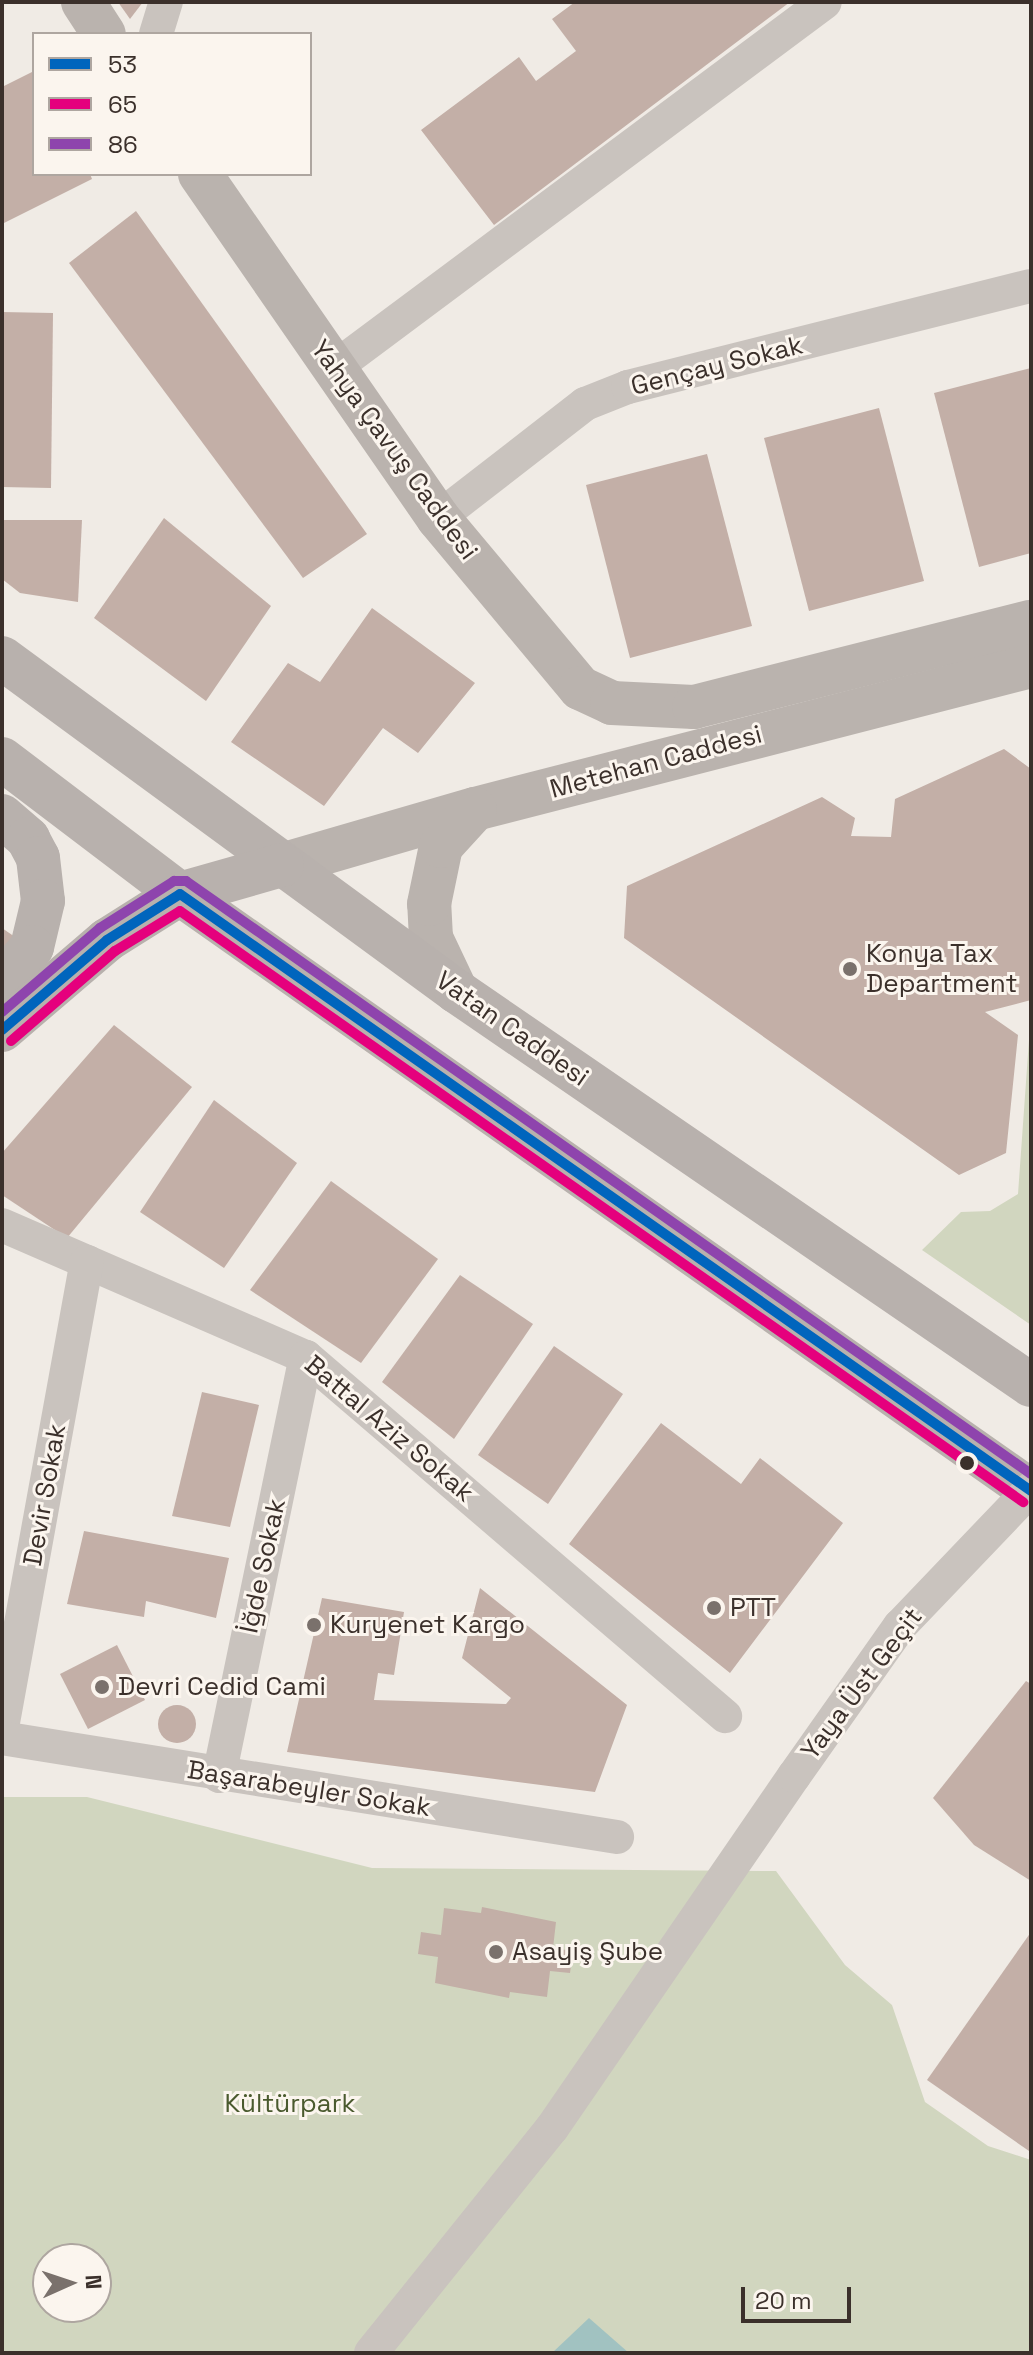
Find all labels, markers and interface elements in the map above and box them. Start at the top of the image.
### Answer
legend [32,32,312,176]
text: 53 [108,49,137,80]
text: 65 [108,89,137,120]
text: 86 [108,129,138,160]
street label: Gençay Sokak [628,330,806,402]
street label: Yahya Çavuş Caddesi [304,334,484,566]
street label: Metehan Caddesi [547,719,765,805]
place label: Konya Tax Department [866,938,1017,1000]
marker: Konya Tax Department [841,960,859,978]
street label: Vatan Caddesi [430,965,594,1093]
street label: Battal Aziz Sokak [298,1349,480,1509]
street label: Devir Sokak [17,1422,73,1568]
unlabelled marker [959,1455,975,1471]
street label: İğde Sokak [234,1496,292,1636]
place label: PTT [730,1592,776,1624]
marker: PTT [705,1599,723,1617]
street label: Yaya Üst Geçit [795,1602,929,1766]
place label: Kuryenet Kargo [330,1609,525,1641]
marker: Kuryenet Kargo [305,1616,323,1634]
place label: Devri Cedid Cami [118,1671,326,1703]
marker: Devri Cedid Cami [93,1678,111,1696]
street label: Başarabeyler Sokak [185,1754,433,1824]
place label: Asayiş Şube [512,1936,663,1968]
marker: Asayiş Şube [487,1943,505,1961]
park label: Kültürpark [224,2088,356,2120]
north arrow [32,2243,112,2323]
scale bar [745,2271,855,2321]
text: N [80,2274,108,2290]
text: 20 m [755,2285,812,2316]

